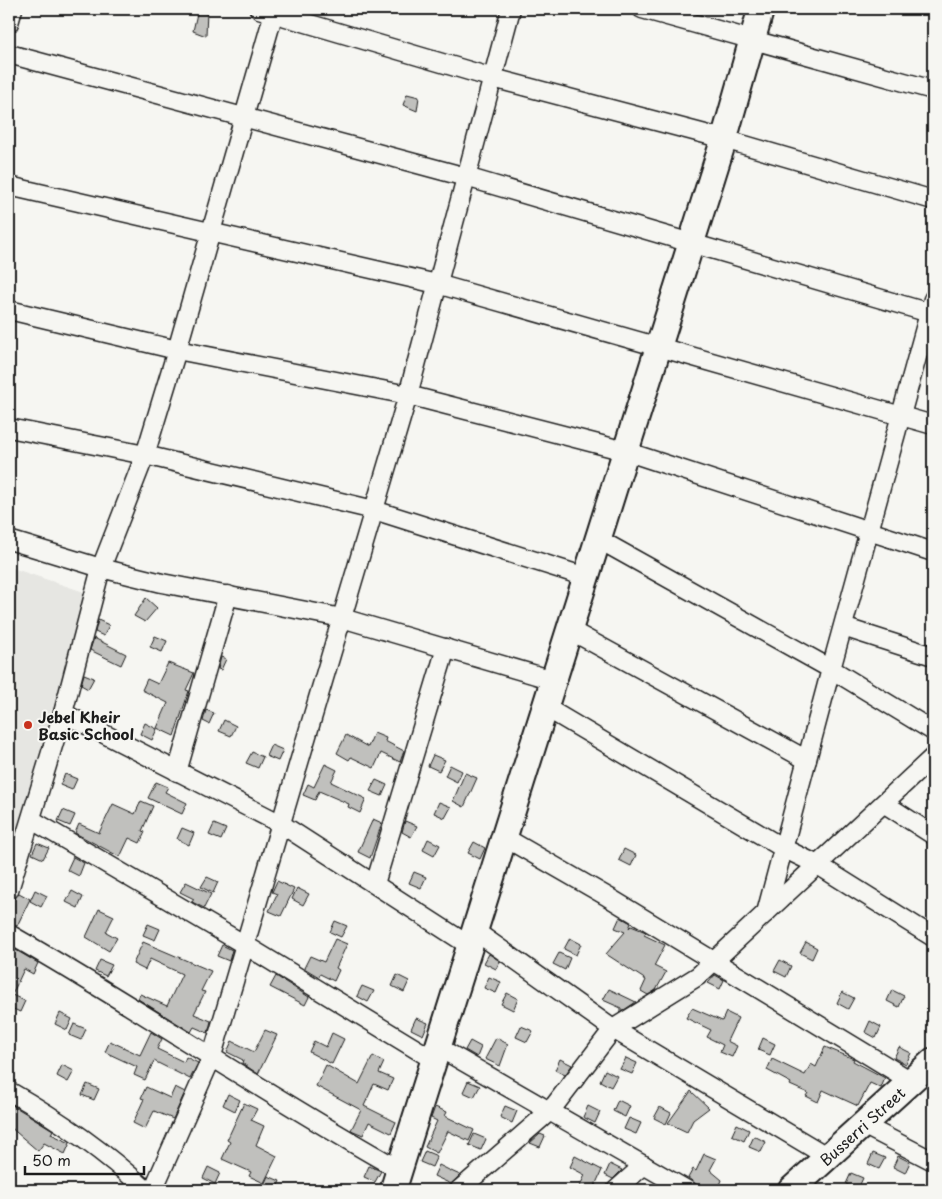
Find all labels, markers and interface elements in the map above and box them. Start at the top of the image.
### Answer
place label: Jebel Kheir Basic School [38,705,134,745]
marker: Jebel Kheir Basic School [22,719,34,731]
street label: Busserri Street [814,1081,910,1171]
scale bar [25,1144,144,1176]
text: 50 m [32,1148,71,1171]

